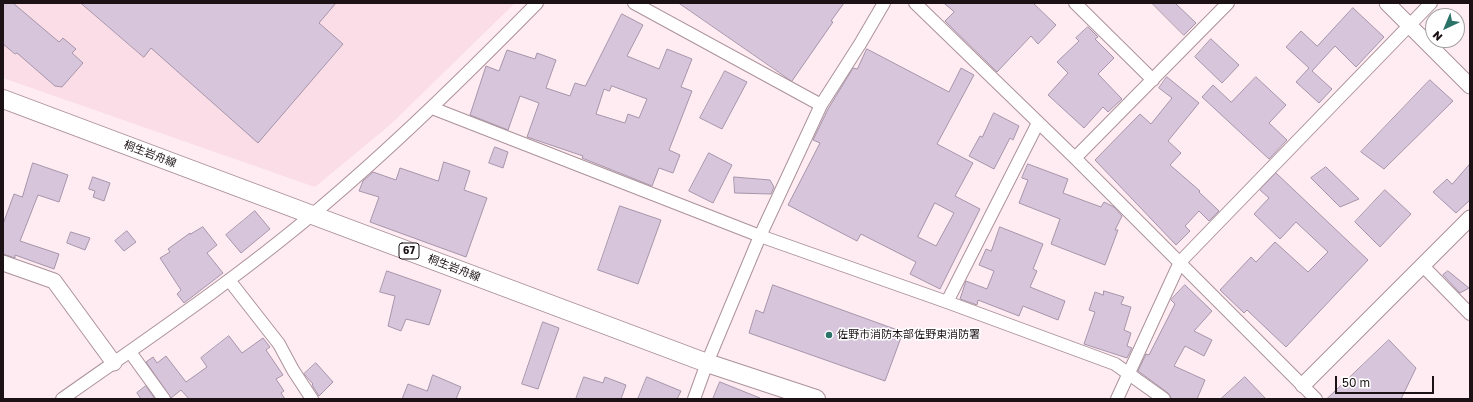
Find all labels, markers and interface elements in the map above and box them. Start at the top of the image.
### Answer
north arrow [1425,8,1465,48]
text: N [1429,29,1445,44]
street label: 桐生岩舟線 [122,138,178,170]
road number: 67 [399,243,419,259]
street label: 桐生岩舟線 [426,252,482,284]
place label: 佐野市消防本部佐野東消防署 [837,328,980,342]
marker: 佐野市消防本部佐野東消防署 [824,330,834,340]
scale bar [1337,368,1436,394]
text: 50 m [1342,375,1370,390]

